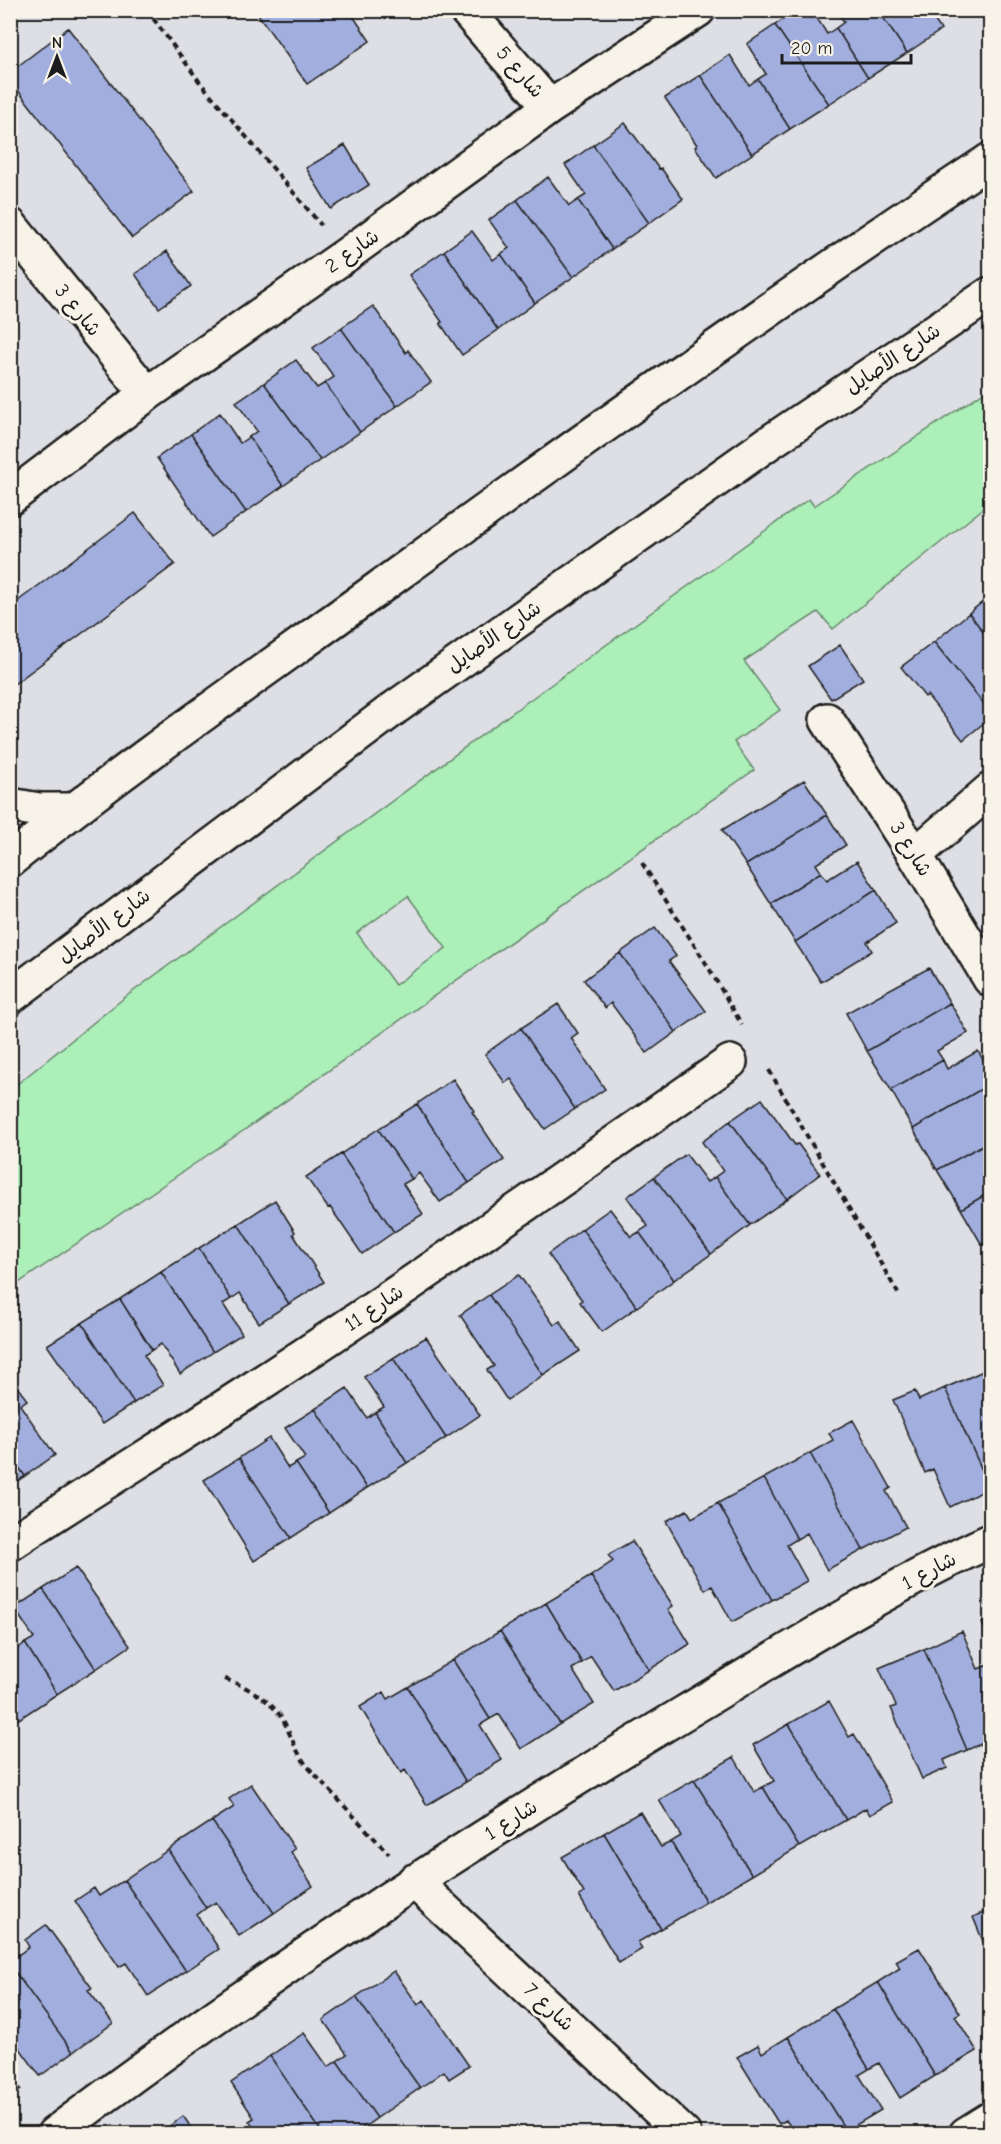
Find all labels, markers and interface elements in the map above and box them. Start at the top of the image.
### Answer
north arrow [27,27,87,87]
scale bar [782,27,911,65]
text: N [52,34,62,52]
text: 20 m [791,38,832,59]
street label: شارع 5 [490,42,549,104]
street label: شارع 2 [321,224,384,279]
street label: شارع 3 [49,279,106,342]
street label: شارع الأصايل [840,317,946,401]
street label: شارع الأصايل [441,595,547,679]
street label: شارع 3 [884,817,937,882]
street label: شارع الأصايل [52,882,156,970]
street label: شارع 11 [340,1280,409,1338]
street label: شارع 1 [898,1547,961,1597]
street label: شارع 1 [480,1795,543,1847]
street label: شارع 7 [518,1978,579,2037]

